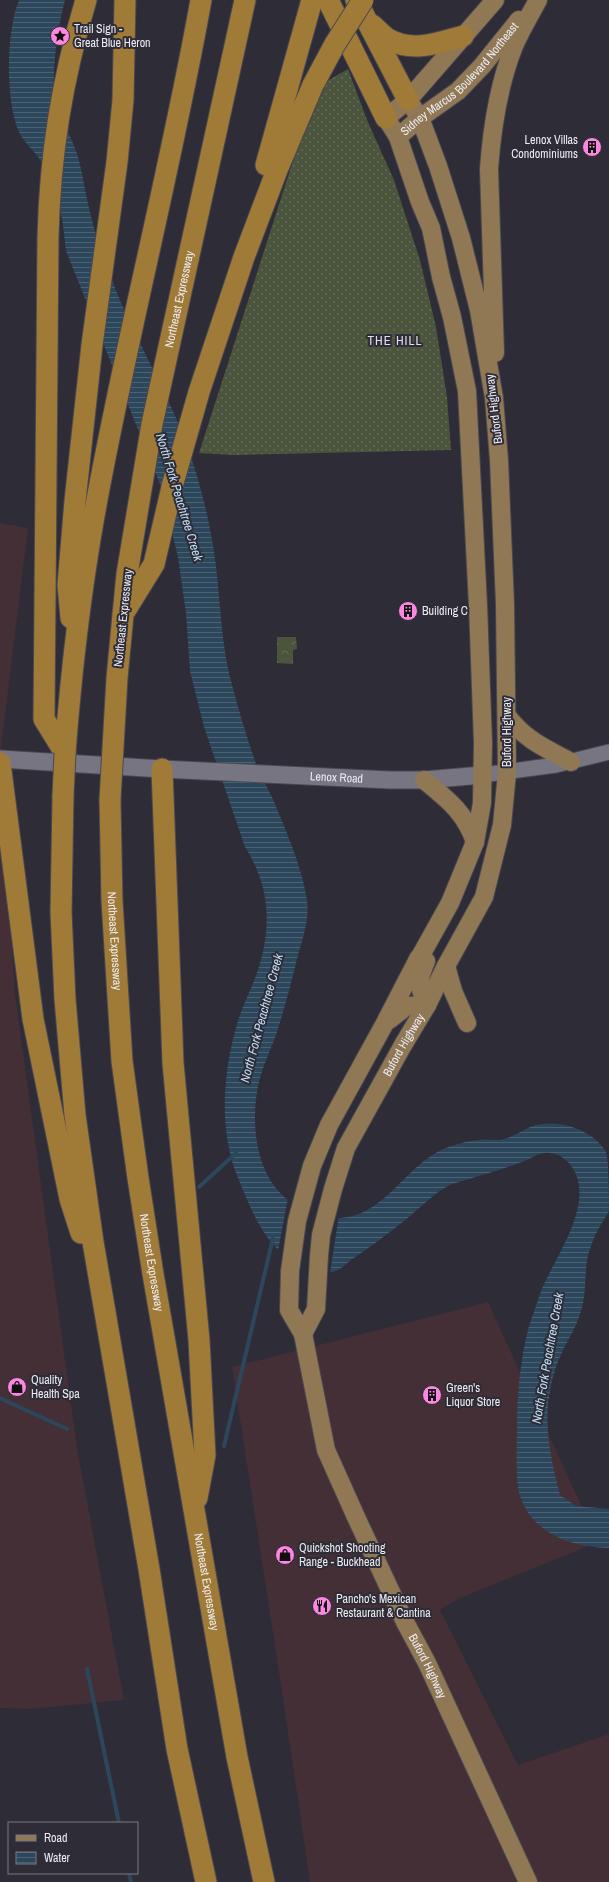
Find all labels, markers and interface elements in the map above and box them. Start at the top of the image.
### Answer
street label: Sidney Marcus Boulevard Northeast [397,19,522,139]
place label: Trail Sign - Great Blue Heron [74,21,151,51]
place icon: Trail Sign - Great Blue Heron [49,25,71,47]
place label: Lenox Villas Condominiums [511,132,578,162]
building icon: Lenox Villas Condominiums [581,136,603,158]
street label: Northeast Expressway [161,249,198,349]
district label: THE HILL [368,332,422,349]
street label: Buford Highway [482,373,506,445]
water label: North Fork Peachtree Creek [152,431,207,564]
street label: Northeast Expressway [110,568,136,668]
building icon: Building C [397,600,419,622]
place label: Building C [422,603,468,619]
street label: Buford Highway [499,697,515,767]
street label: Lenox Road [310,768,363,787]
street label: Northeast Expressway [104,892,126,991]
water label: North Fork Peachtree Creek [236,951,287,1085]
street label: Buford Highway [379,1010,428,1079]
street label: Northeast Expressway [136,1213,167,1313]
water label: North Fork Peachtree Creek [528,1291,568,1425]
place label: Quality Health Spa [31,1372,80,1402]
shop icon: Quality Health Spa [6,1376,28,1398]
place label: Green's Liquor Store [446,1380,500,1410]
building icon: Green's Liquor Store [421,1384,443,1406]
street label: Northeast Expressway [190,1532,223,1632]
place label: Quickshot Shooting Range - Buckhead [299,1540,386,1570]
shop icon: Quickshot Shooting Range - Buckhead [274,1544,296,1566]
place label: Pancho's Mexican Restaurant & Cantina [336,1591,431,1621]
restaurant icon: Pancho's Mexican Restaurant & Cantina [311,1595,333,1617]
street label: Buford Highway [405,1631,450,1701]
legend [8,1822,138,1874]
text: Road [44,1830,68,1846]
text: Water [44,1850,71,1866]

